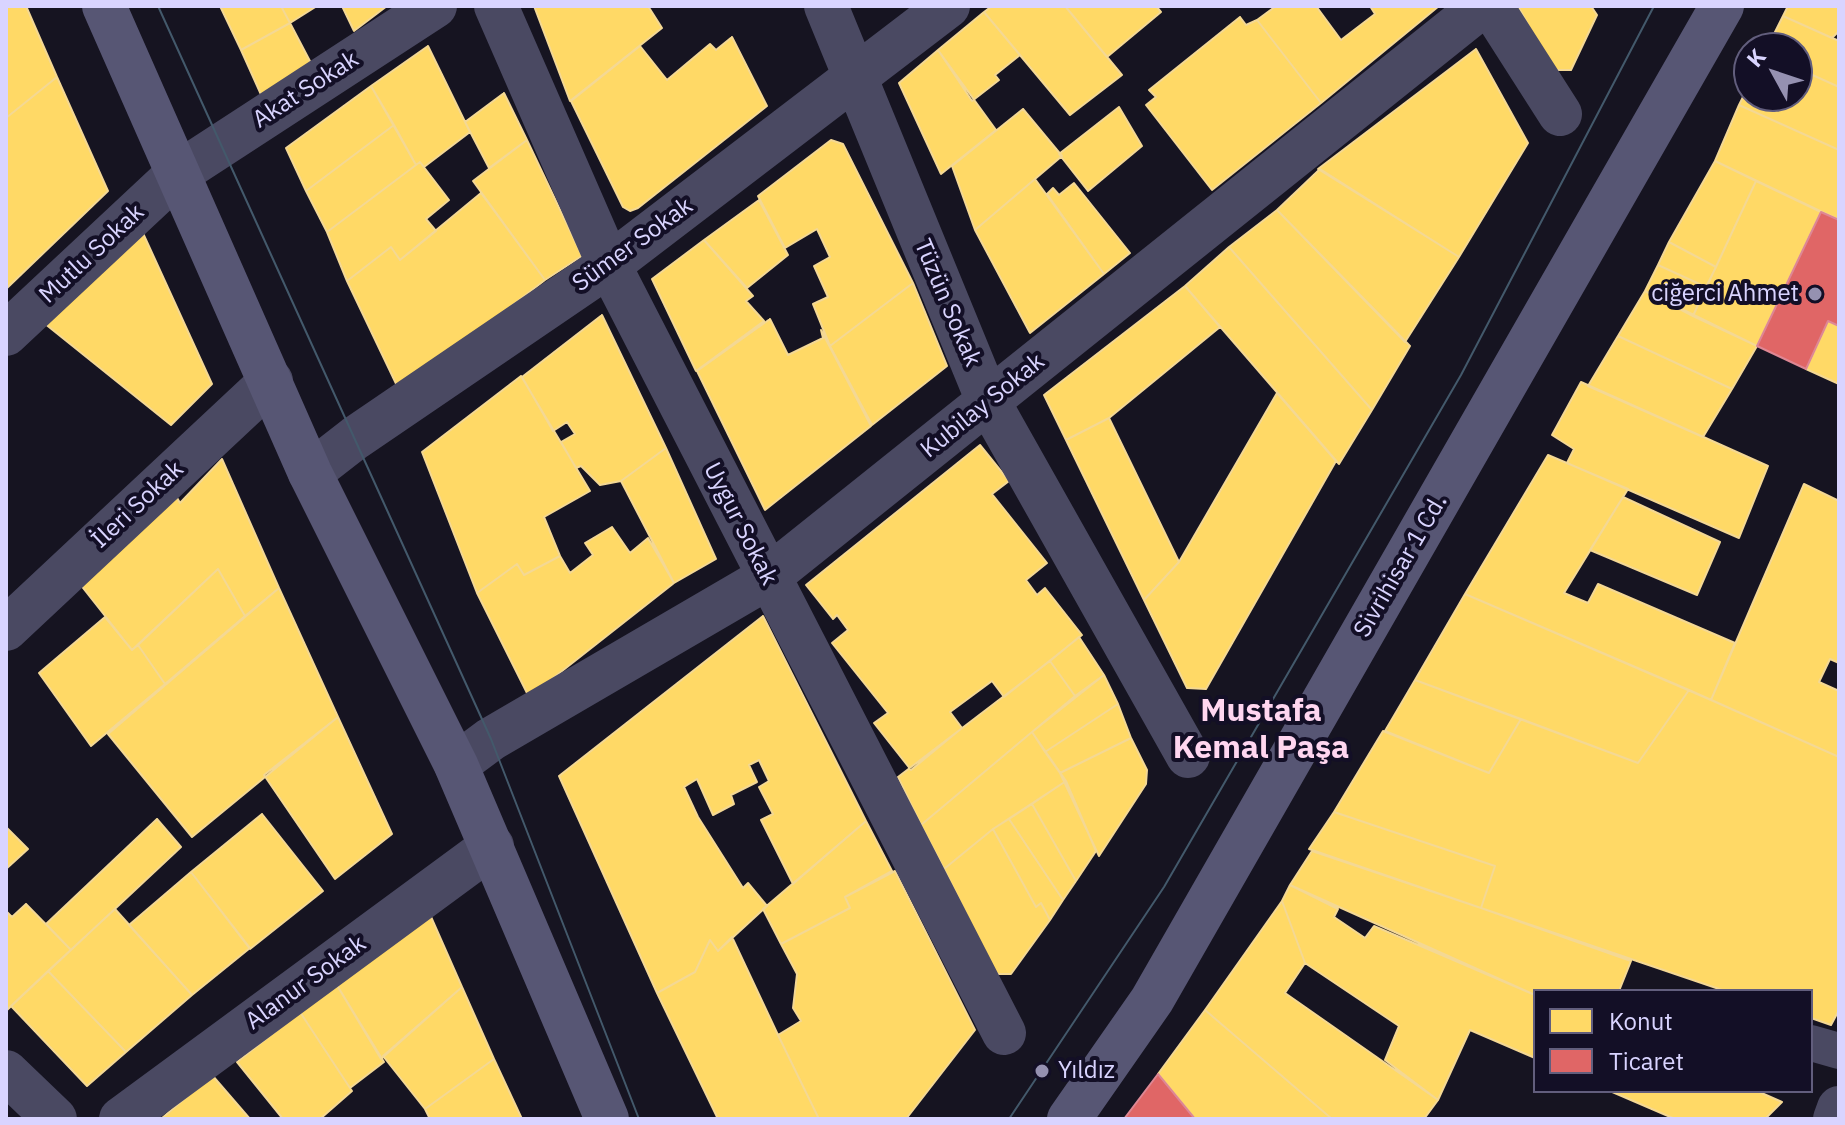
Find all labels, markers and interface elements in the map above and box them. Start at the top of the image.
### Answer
north arrow [1733,32,1813,112]
text: K [1740,42,1772,73]
street label: Akat Sokak [248,45,364,135]
street label: Sümer Sokak [567,192,699,298]
street label: Mutlu Sokak [34,198,150,310]
street label: Tüzün Sokak [907,235,987,371]
place label: ciğerci Ahmet [1651,280,1799,308]
marker: ciğerci Ahmet [1806,285,1824,303]
street label: Kubilay Sokak [915,347,1051,465]
street label: İleri Sokak [86,455,190,555]
street label: Uygur Sokak [697,458,783,590]
street label: Sivrihisar 1 Cd. [1348,489,1454,643]
district label: Mustafa Kemal Paşa [1173,693,1349,768]
street label: Alanur Sokak [240,930,372,1036]
legend [1533,989,1813,1093]
text: Konut [1609,1005,1673,1037]
text: Ticaret [1609,1045,1684,1077]
place label: Yıldız [1058,1057,1115,1085]
marker: Yıldız [1033,1062,1051,1080]

